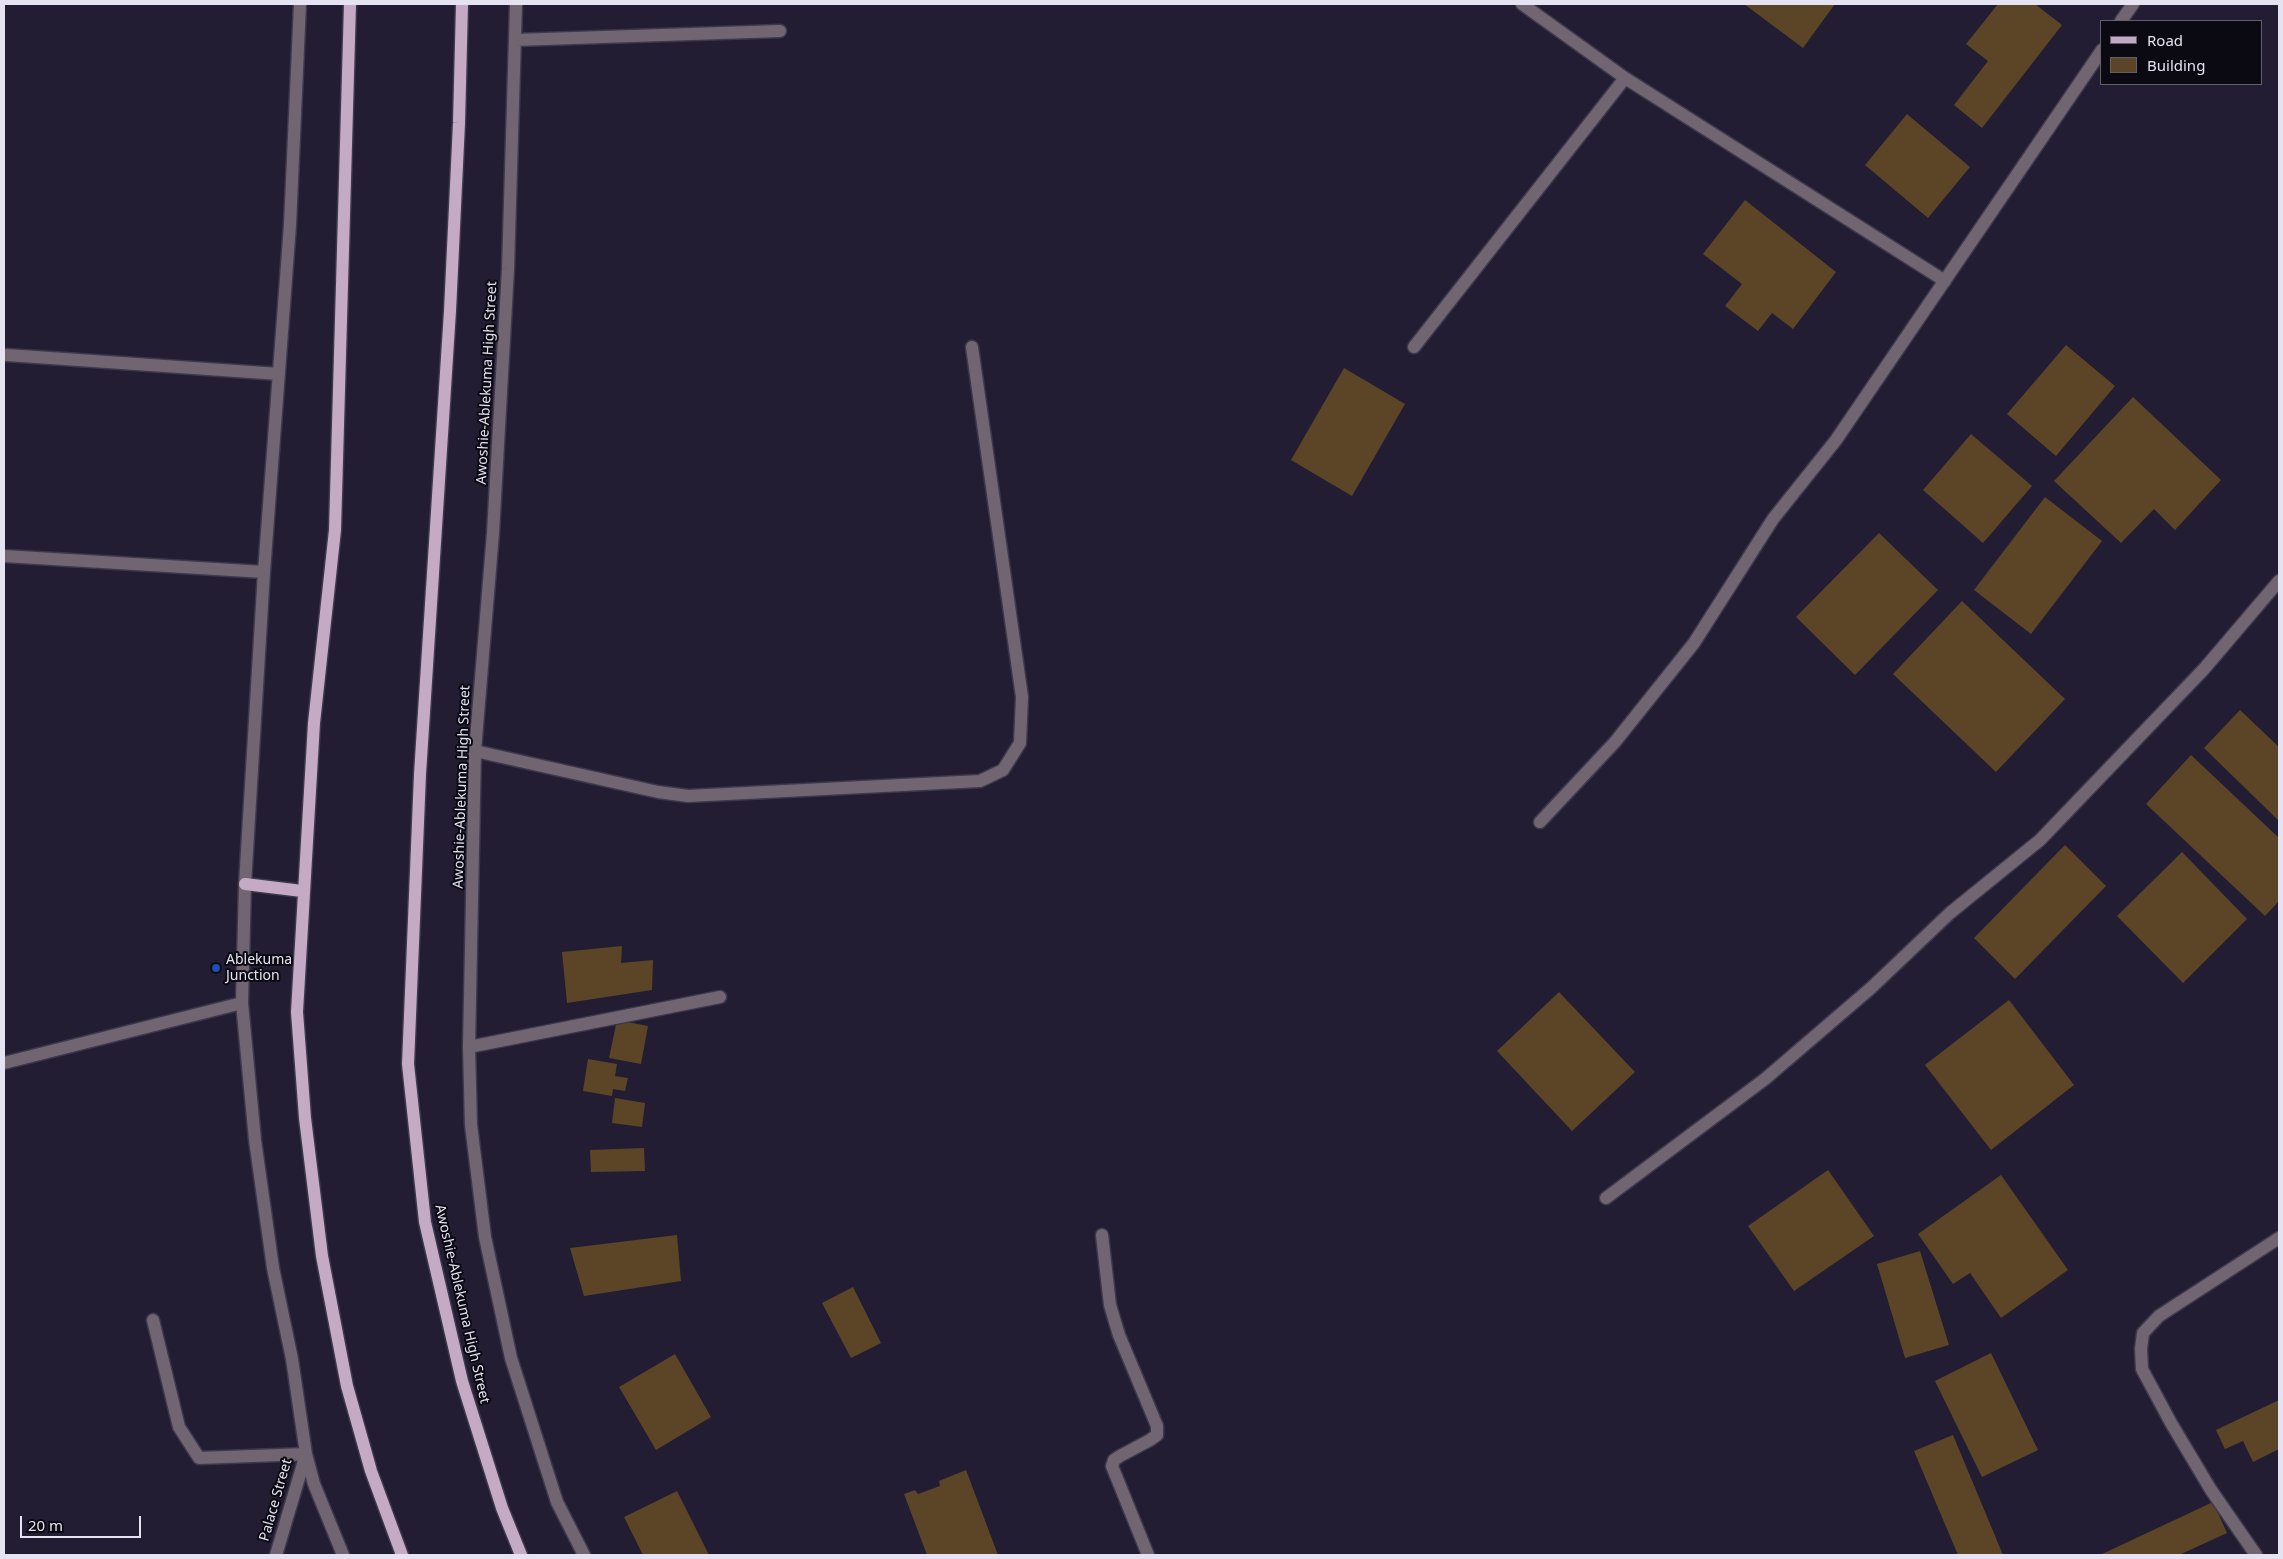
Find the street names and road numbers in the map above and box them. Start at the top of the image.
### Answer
street label: Awoshie-Ablekuma High Street [473,281,501,485]
street label: Awoshie-Ablekuma High Street [450,685,474,889]
street label: Awoshie-Ablekuma High Street [431,1203,493,1405]
street label: Palace Street [256,1457,296,1543]

